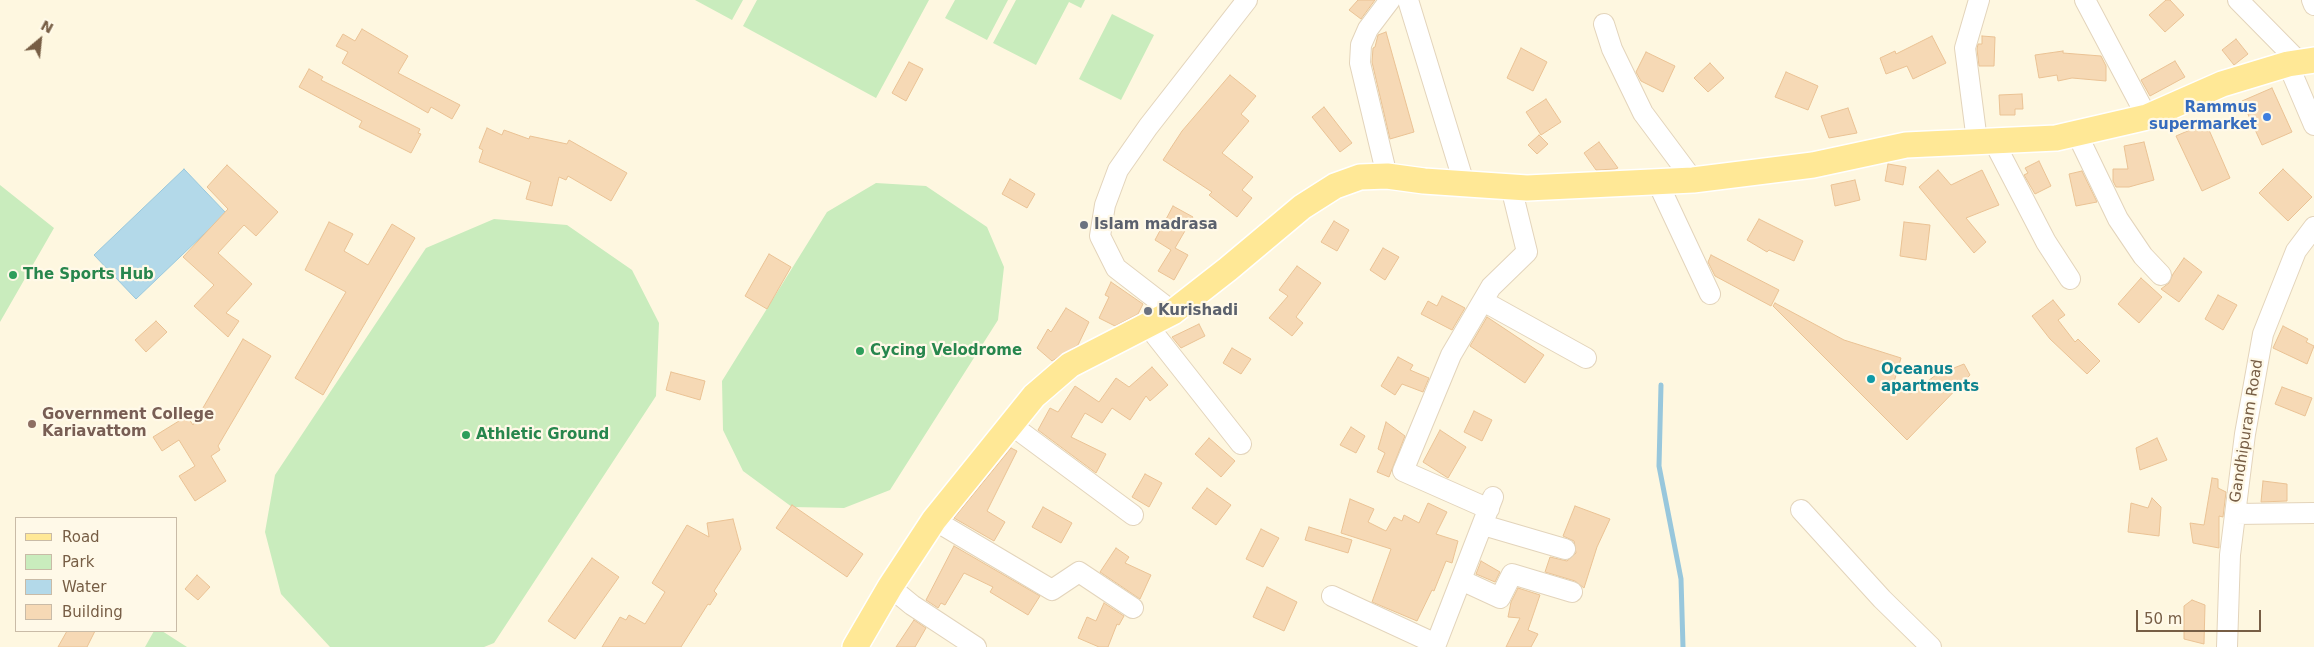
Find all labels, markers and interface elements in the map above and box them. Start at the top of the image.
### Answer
north arrow [15,15,65,65]
text: N [38,17,56,37]
place label: Rammus supermarket [2149,99,2257,134]
marker: Rammus supermarket [2261,111,2273,123]
place label: Islam madrasa [1094,216,1218,234]
marker: Islam madrasa [1078,219,1090,231]
place label: The Sports Hub [23,266,154,284]
marker: The Sports Hub [7,269,19,281]
place label: Kurishadi [1158,302,1238,320]
marker: Kurishadi [1142,305,1154,317]
place label: Cycing Velodrome [870,342,1022,360]
marker: Cycing Velodrome [854,345,866,357]
street label: Gandhipuram Road [2227,358,2267,504]
place label: Oceanus apartments [1881,361,1979,396]
marker: Oceanus apartments [1865,373,1877,385]
place label: Government College Kariavattom [42,406,214,441]
marker: Government College Kariavattom [26,418,38,430]
place label: Athletic Ground [476,426,609,444]
marker: Athletic Ground [460,429,472,441]
legend [15,517,178,632]
text: Road [62,528,100,546]
text: Park [62,553,94,571]
text: Water [62,578,106,596]
scale bar [2139,600,2264,632]
text: Building [62,603,123,621]
text: 50 m [2144,610,2182,628]

